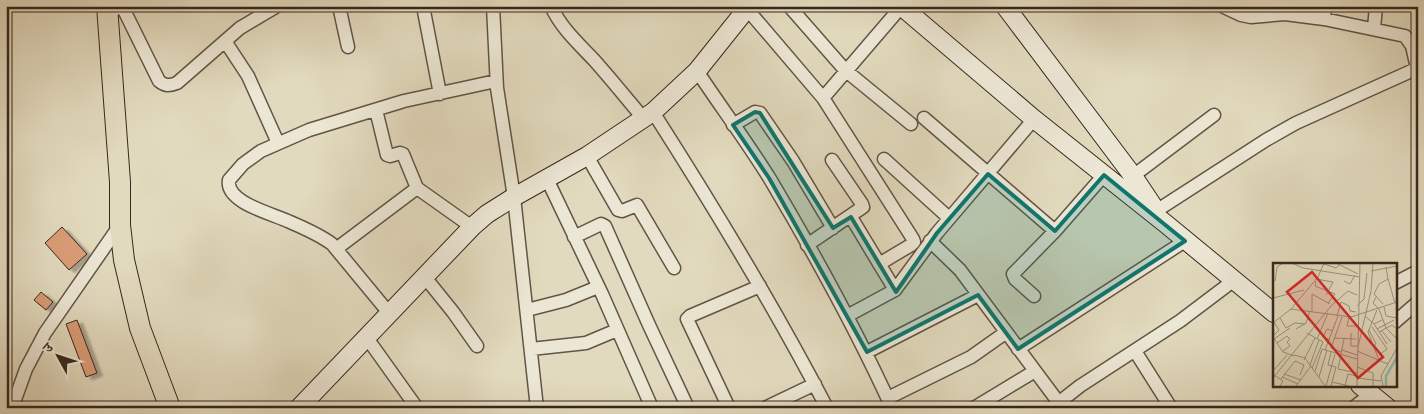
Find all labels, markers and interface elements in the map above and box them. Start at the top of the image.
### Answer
inset map [1273,263,1396,386]
north arrow [32,332,82,382]
text: उ [39,339,58,357]

